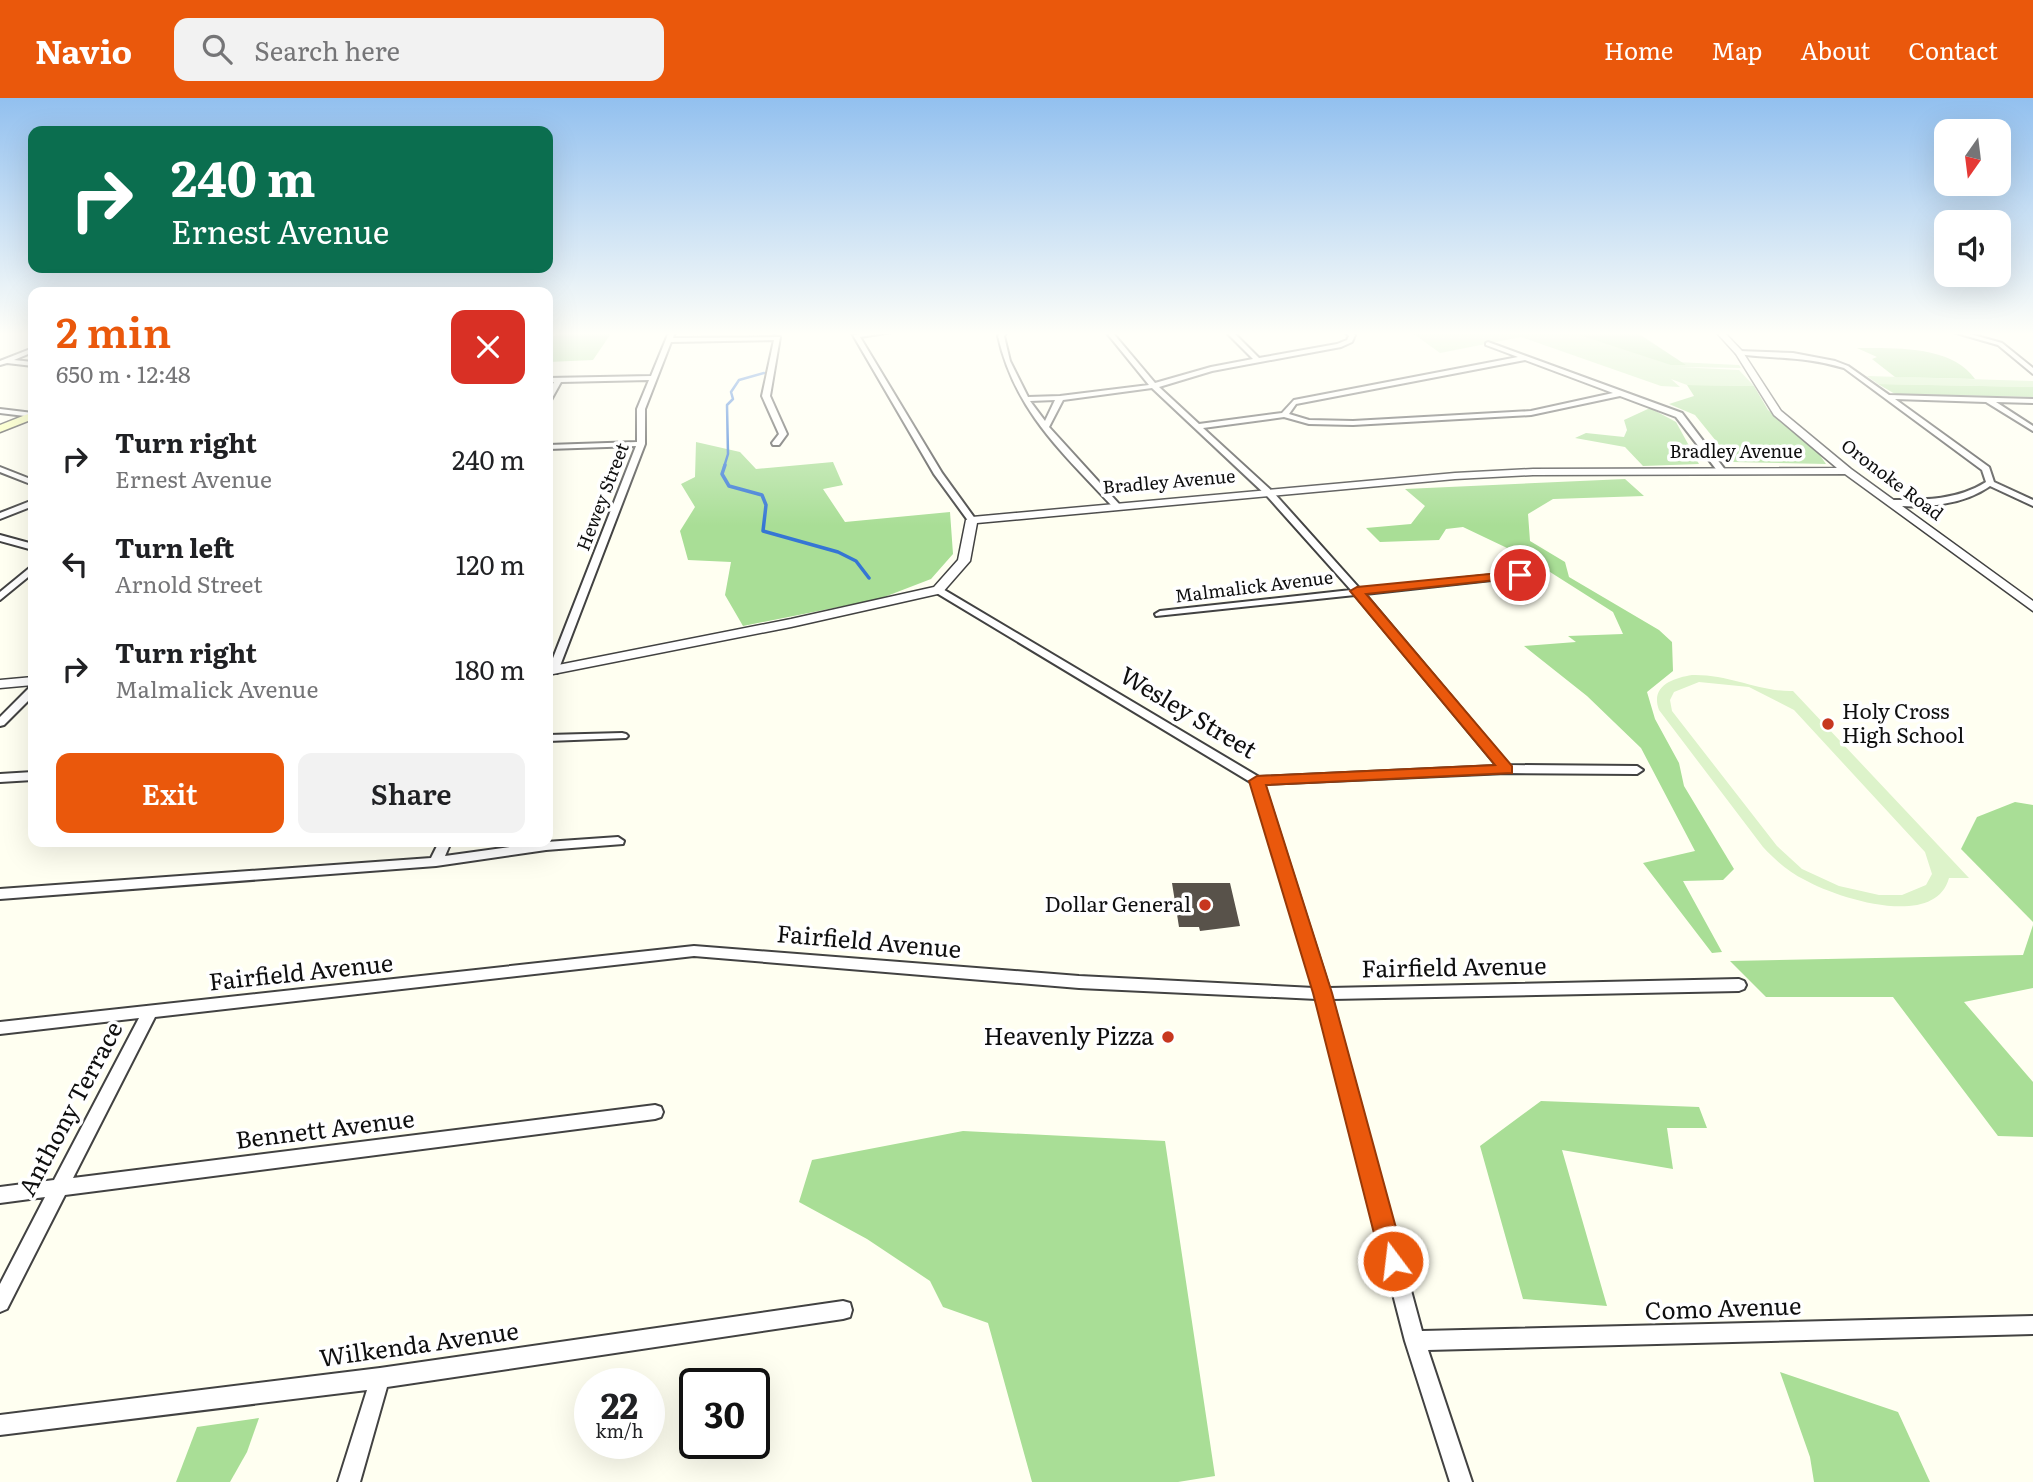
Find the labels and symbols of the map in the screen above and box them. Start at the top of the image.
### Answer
north arrow [1934,119,2011,196]
street label: Oronoke Road [1836,431,1950,526]
street label: Bradley Avenue [1669,437,1803,464]
street label: Hewey Street [569,438,635,554]
street label: Bradley Avenue [1101,461,1236,500]
pin [1490,545,1550,605]
street label: Malmalick Avenue [1173,562,1334,609]
street label: Wesley Street [1114,656,1265,766]
place label: Holy Cross High School [1842,694,1964,749]
marker: Holy Cross High School [1820,716,1836,732]
place label: Dollar General [1044,887,1191,918]
marker: Dollar General [1197,897,1213,913]
street label: Fairfield Avenue [775,914,963,965]
street label: Fairfield Avenue [207,943,395,998]
street label: Fairfield Avenue [1361,946,1547,985]
street label: Anthony Terrace [8,1014,130,1201]
place label: Heavenly Pizza [983,1017,1154,1052]
marker: Heavenly Pizza [1160,1029,1176,1045]
street label: Bennett Avenue [233,1099,416,1156]
position arrow [1356,1224,1430,1298]
street label: Como Avenue [1644,1286,1802,1327]
street label: Wilkenda Avenue [317,1311,521,1374]
speed limit sign: 30 [679,1368,770,1459]

